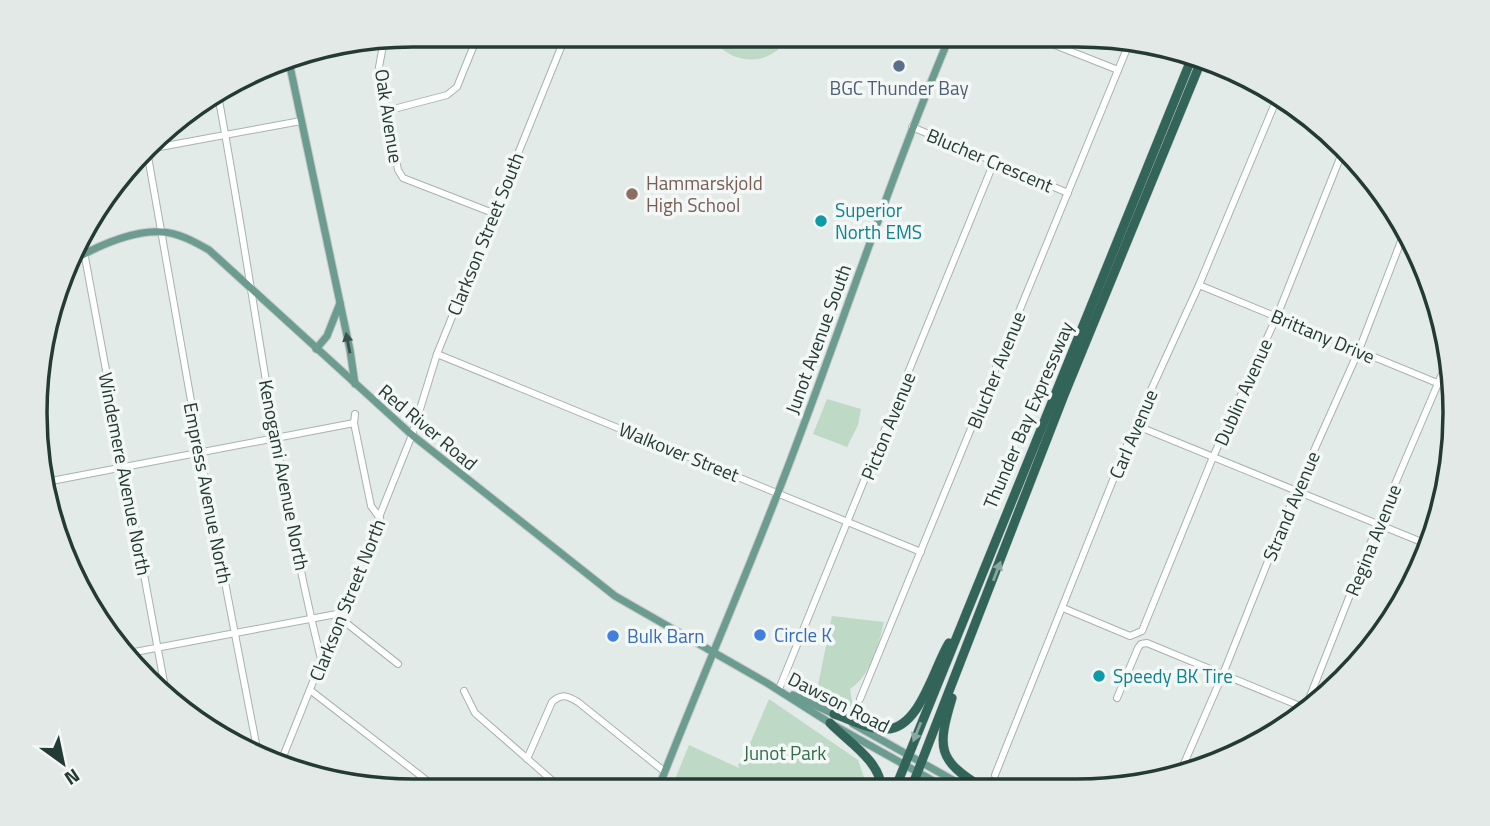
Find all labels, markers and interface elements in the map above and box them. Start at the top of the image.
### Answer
marker: BGC Thunder Bay [891,58,907,74]
street label: Oak Avenue [368,67,411,165]
place label: BGC Thunder Bay [829,73,969,102]
street label: Blucher Crescent [923,120,1058,199]
street label: Clarkson Street South [439,148,531,320]
place label: Hammarskjold High School [646,168,763,219]
marker: Hammarskjold High School [624,186,640,202]
place label: Superior North EMS [835,195,922,246]
marker: Superior North EMS [813,213,829,229]
street label: Junot Avenue South [777,260,858,418]
street label: Brittany Drive [1267,301,1380,370]
street label: Blucher Avenue [959,307,1032,433]
street label: Thunder Bay Expressway [975,317,1080,513]
one-way arrow [342,332,353,354]
street label: Dublin Avenue [1206,333,1279,450]
street label: Picton Avenue [853,367,922,484]
street label: Windemere Avenue North [92,370,159,578]
street label: Red River Road [372,376,484,477]
street label: Kenogami Avenue North [252,377,317,573]
street label: Carl Avenue [1101,385,1164,483]
street label: Empress Avenue North [177,400,240,586]
street label: Walkover Street [615,414,744,489]
street label: Strand Avenue [1254,446,1327,565]
street label: Regina Avenue [1337,479,1408,600]
street label: Clarkson Street North [301,514,392,685]
one-way arrow [991,561,1002,582]
place label: Circle K [774,620,832,649]
place label: Bulk Barn [627,621,704,650]
marker: Circle K [752,627,768,643]
marker: Bulk Barn [605,628,621,644]
place label: Speedy BK Tire [1113,661,1233,690]
street label: Dawson Road [783,664,895,740]
marker: Speedy BK Tire [1091,668,1107,684]
one-way arrow [912,722,923,743]
north arrow [28,728,98,798]
park label: Junot Park [744,738,826,767]
text: N [59,762,86,793]

